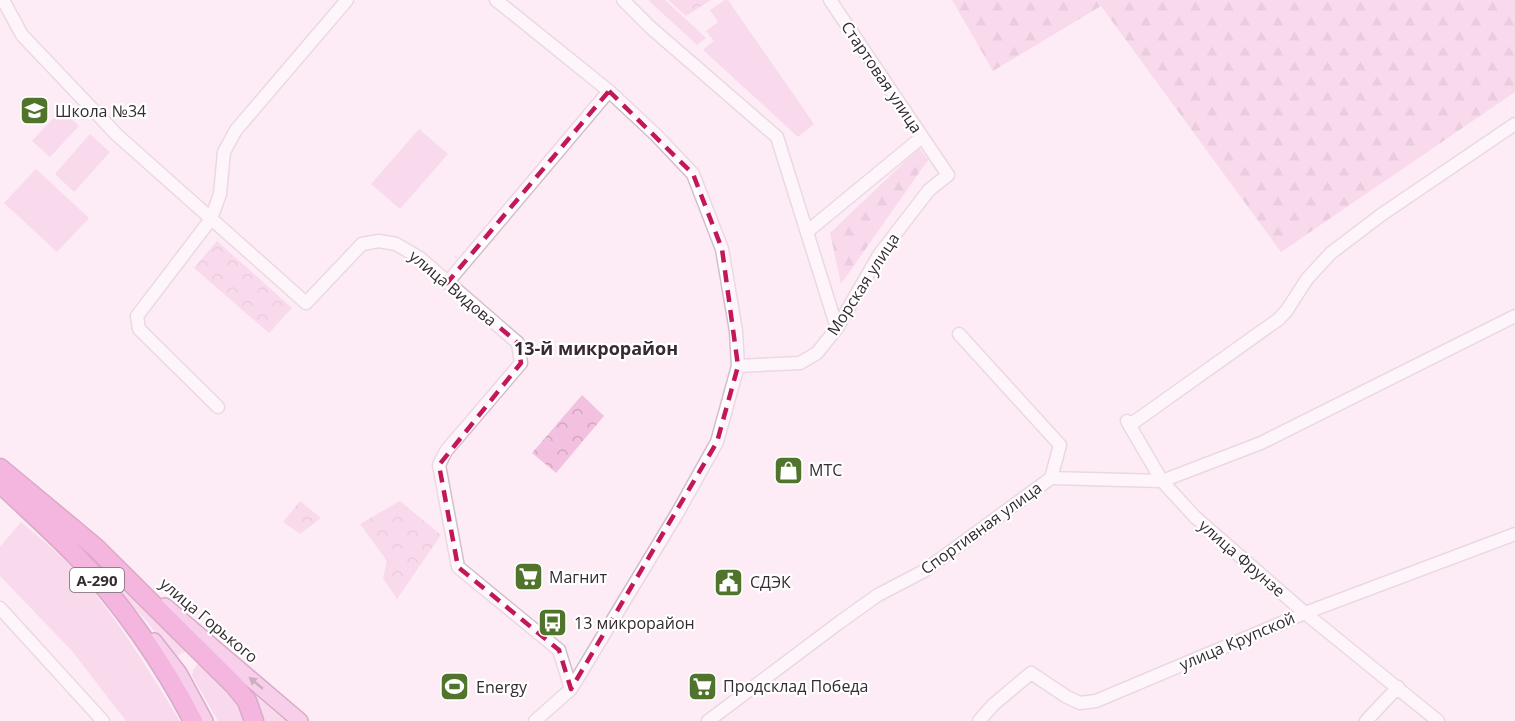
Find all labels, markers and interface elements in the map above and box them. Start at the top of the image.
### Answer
street label: Стартовая улица [836,17,928,137]
school or university icon: Школа №34 [18,95,50,127]
place label: Школа №34 [55,100,146,122]
street label: Морская улица [822,229,904,339]
street label: улица Видова [405,245,501,331]
district label: 13-й микрорайон [514,336,678,360]
shop icon: МТС [772,454,804,486]
place label: МТС [809,459,842,481]
street label: Спортивная улица [916,477,1046,579]
street label: улица Фрунзе [1194,514,1290,602]
supermarket icon: Магнит [512,561,544,593]
place label: Магнит [549,566,607,588]
public building icon: СДЭК [713,566,745,598]
road number: А-290 [70,568,124,592]
place label: СДЭК [750,571,791,593]
street label: улица Горького [155,572,263,668]
bus stop icon: 13 микрорайон [537,607,569,639]
street label: улица Крупской [1176,607,1298,675]
place label: 13 микрорайон [574,612,695,634]
supermarket icon: Продсклад Победа [686,670,718,702]
sports icon: Energy [439,671,471,703]
place label: Продсклад Победа [723,675,868,697]
place label: Energy [476,676,528,698]
one-way arrow [249,677,264,690]

